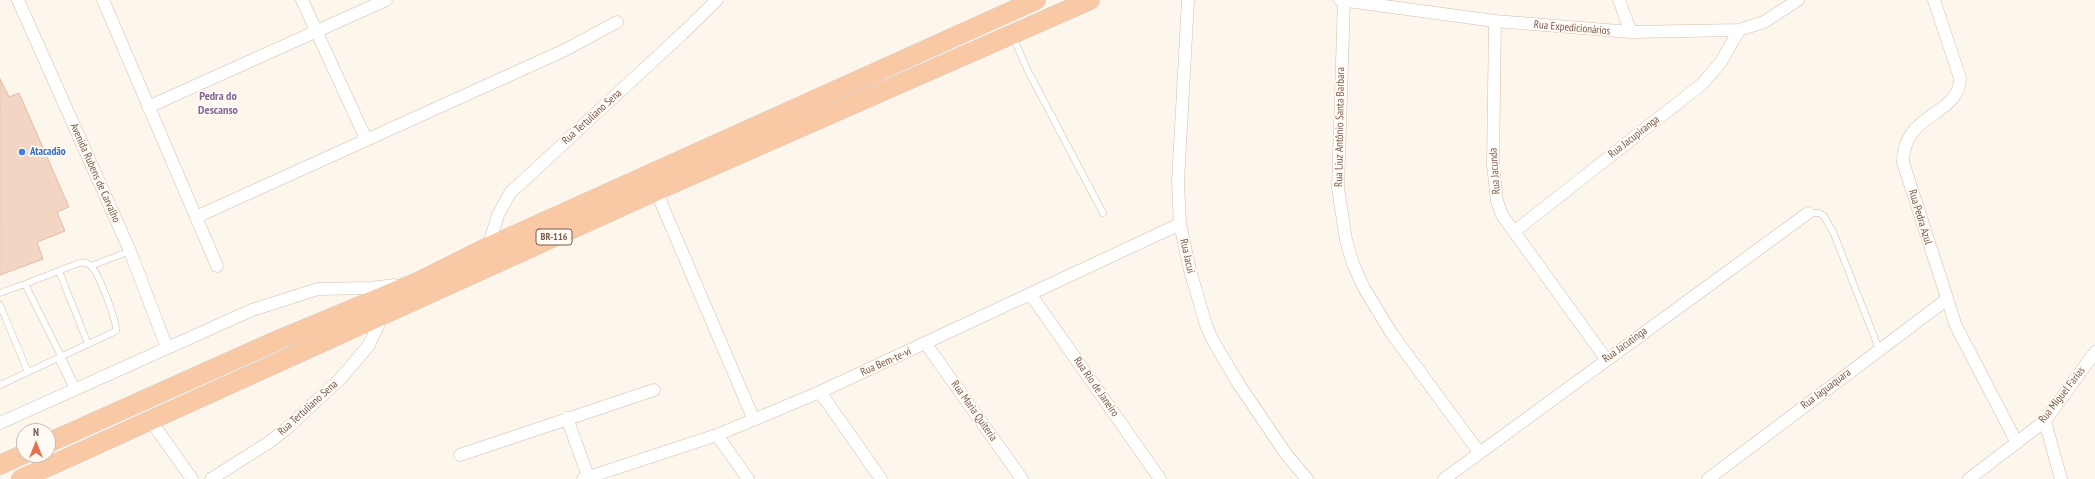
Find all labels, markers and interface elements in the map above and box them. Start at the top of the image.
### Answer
street label: Rua Expedicionários [1533,18,1611,38]
street label: Rua Liuz Antônio Santa Barbara [1332,67,1348,187]
street label: Rua Tertuliano Sena [559,87,625,147]
district label: Pedra do Descanso [198,90,238,118]
street label: Rua Jacupiranga [1606,113,1662,161]
street label: Avenida Rubens de Carvalho [67,121,123,225]
place label: Atacadão [30,145,66,159]
marker: Atacadão [17,147,27,157]
street label: Rua Jacunda [1487,147,1503,195]
street label: Rua Pedra Azul [1905,188,1935,246]
road number: BR-116 [536,229,572,245]
street label: Rua Jacui [1177,238,1197,274]
street label: Rua Jacutinga [1600,324,1650,366]
street label: Rua Bem-te-vi [859,345,913,379]
street label: Rua Rio de Janeiro [1071,355,1121,419]
street label: Rua Miguel Farias [2036,364,2088,426]
street label: Rua Jaguaquara [1798,366,1854,412]
street label: Rua Tertuliano Sena [275,378,341,438]
street label: Rua Maria Quiteria [948,378,1000,444]
north arrow [16,423,56,463]
text: N [33,425,39,439]

